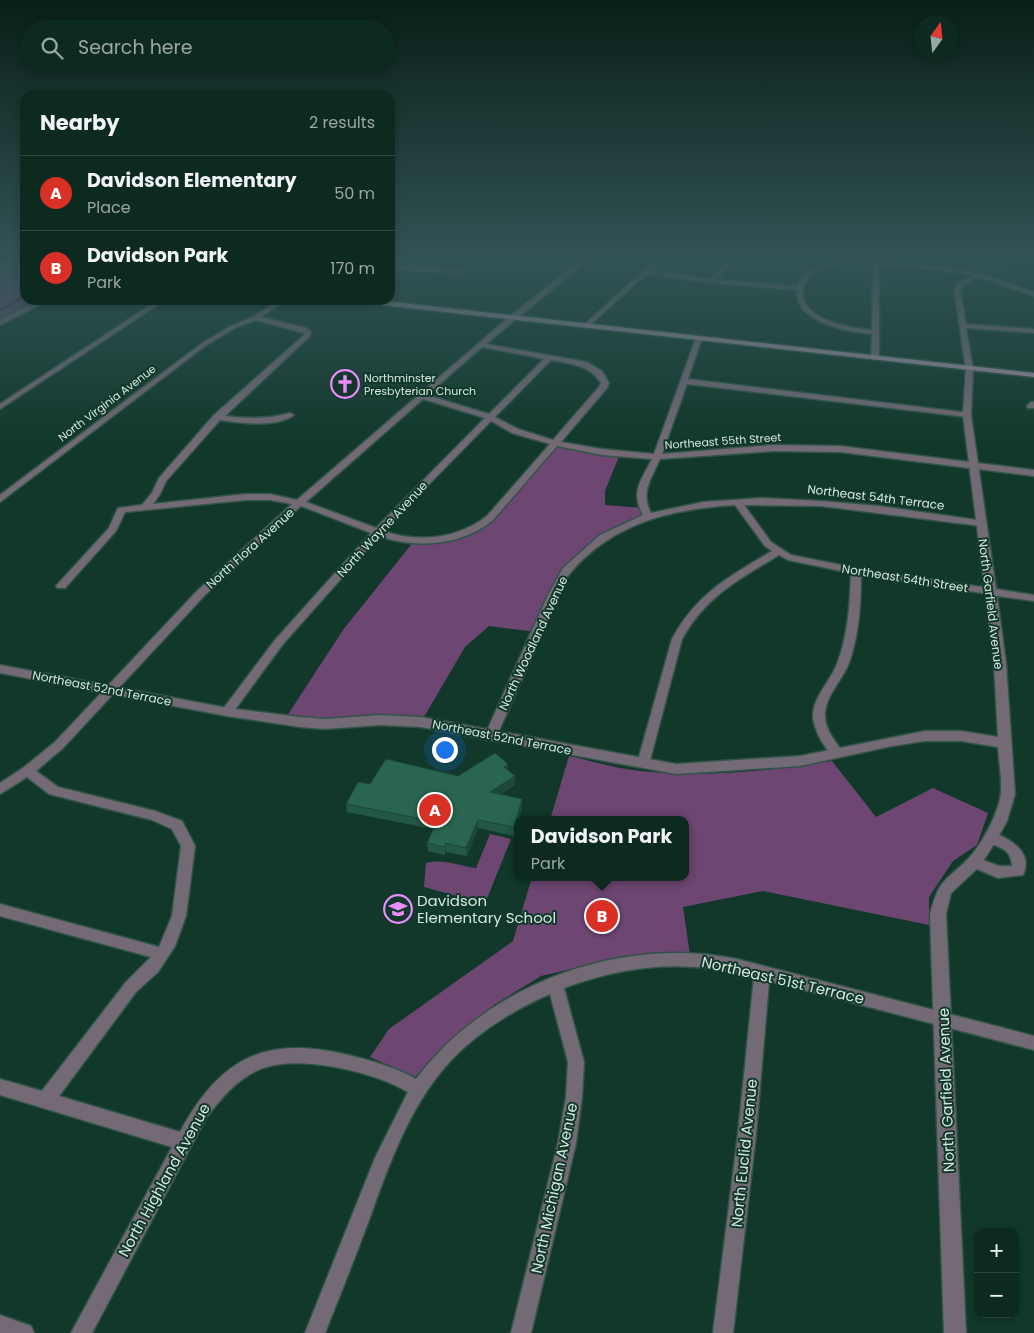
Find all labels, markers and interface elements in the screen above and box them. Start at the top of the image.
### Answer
north arrow [914,15,959,60]
search box [20,20,395,75]
icon: search [38,34,66,62]
text: Search here [78,34,192,61]
text: Nearby [40,108,120,137]
text: 2 results [309,111,375,134]
text: Davidson Elementary [87,167,297,194]
text: A [50,182,62,205]
text: 50 m [334,182,375,205]
text: Place [87,196,131,219]
text: Davidson Park [87,242,228,269]
text: B [51,257,61,280]
text: 170 m [330,257,375,280]
text: Park [87,271,121,294]
street label: North Virginia Avenue [55,361,159,445]
church icon: Northminster Presbyterian Church [330,369,360,399]
place label: Northminster Presbyterian Church [364,370,476,399]
street label: Northeast 55th Street [664,429,782,453]
street label: North Wayne Avenue [333,477,431,581]
street label: Northeast 54th Terrace [806,480,946,514]
street label: North Flora Avenue [202,504,298,592]
street label: North Garfield Avenue [975,538,1007,670]
street label: Northeast 54th Street [841,560,969,596]
street label: North Woodland Avenue [494,573,572,713]
street label: Northeast 52nd Terrace [31,666,173,710]
street label: Northeast 52nd Terrace [431,715,573,759]
your location [432,737,458,763]
pin: A [419,791,451,829]
popup [514,816,689,881]
text: Davidson Park [531,823,672,850]
text: Park [531,852,565,875]
place label: Davidson Elementary School [417,890,556,928]
school or university icon: Davidson Elementary School [383,894,413,924]
pin: B [586,897,618,935]
street label: Northeast 51st Terrace [700,951,866,1009]
street label: North Garfield Avenue [933,1008,959,1172]
street label: North Euclid Avenue [726,1078,762,1228]
street label: North Highland Avenue [113,1099,215,1261]
street label: North Michigan Avenue [526,1101,582,1275]
map controls [974,1228,1019,1318]
button: + [974,1228,1019,1273]
button: − [974,1273,1019,1318]

